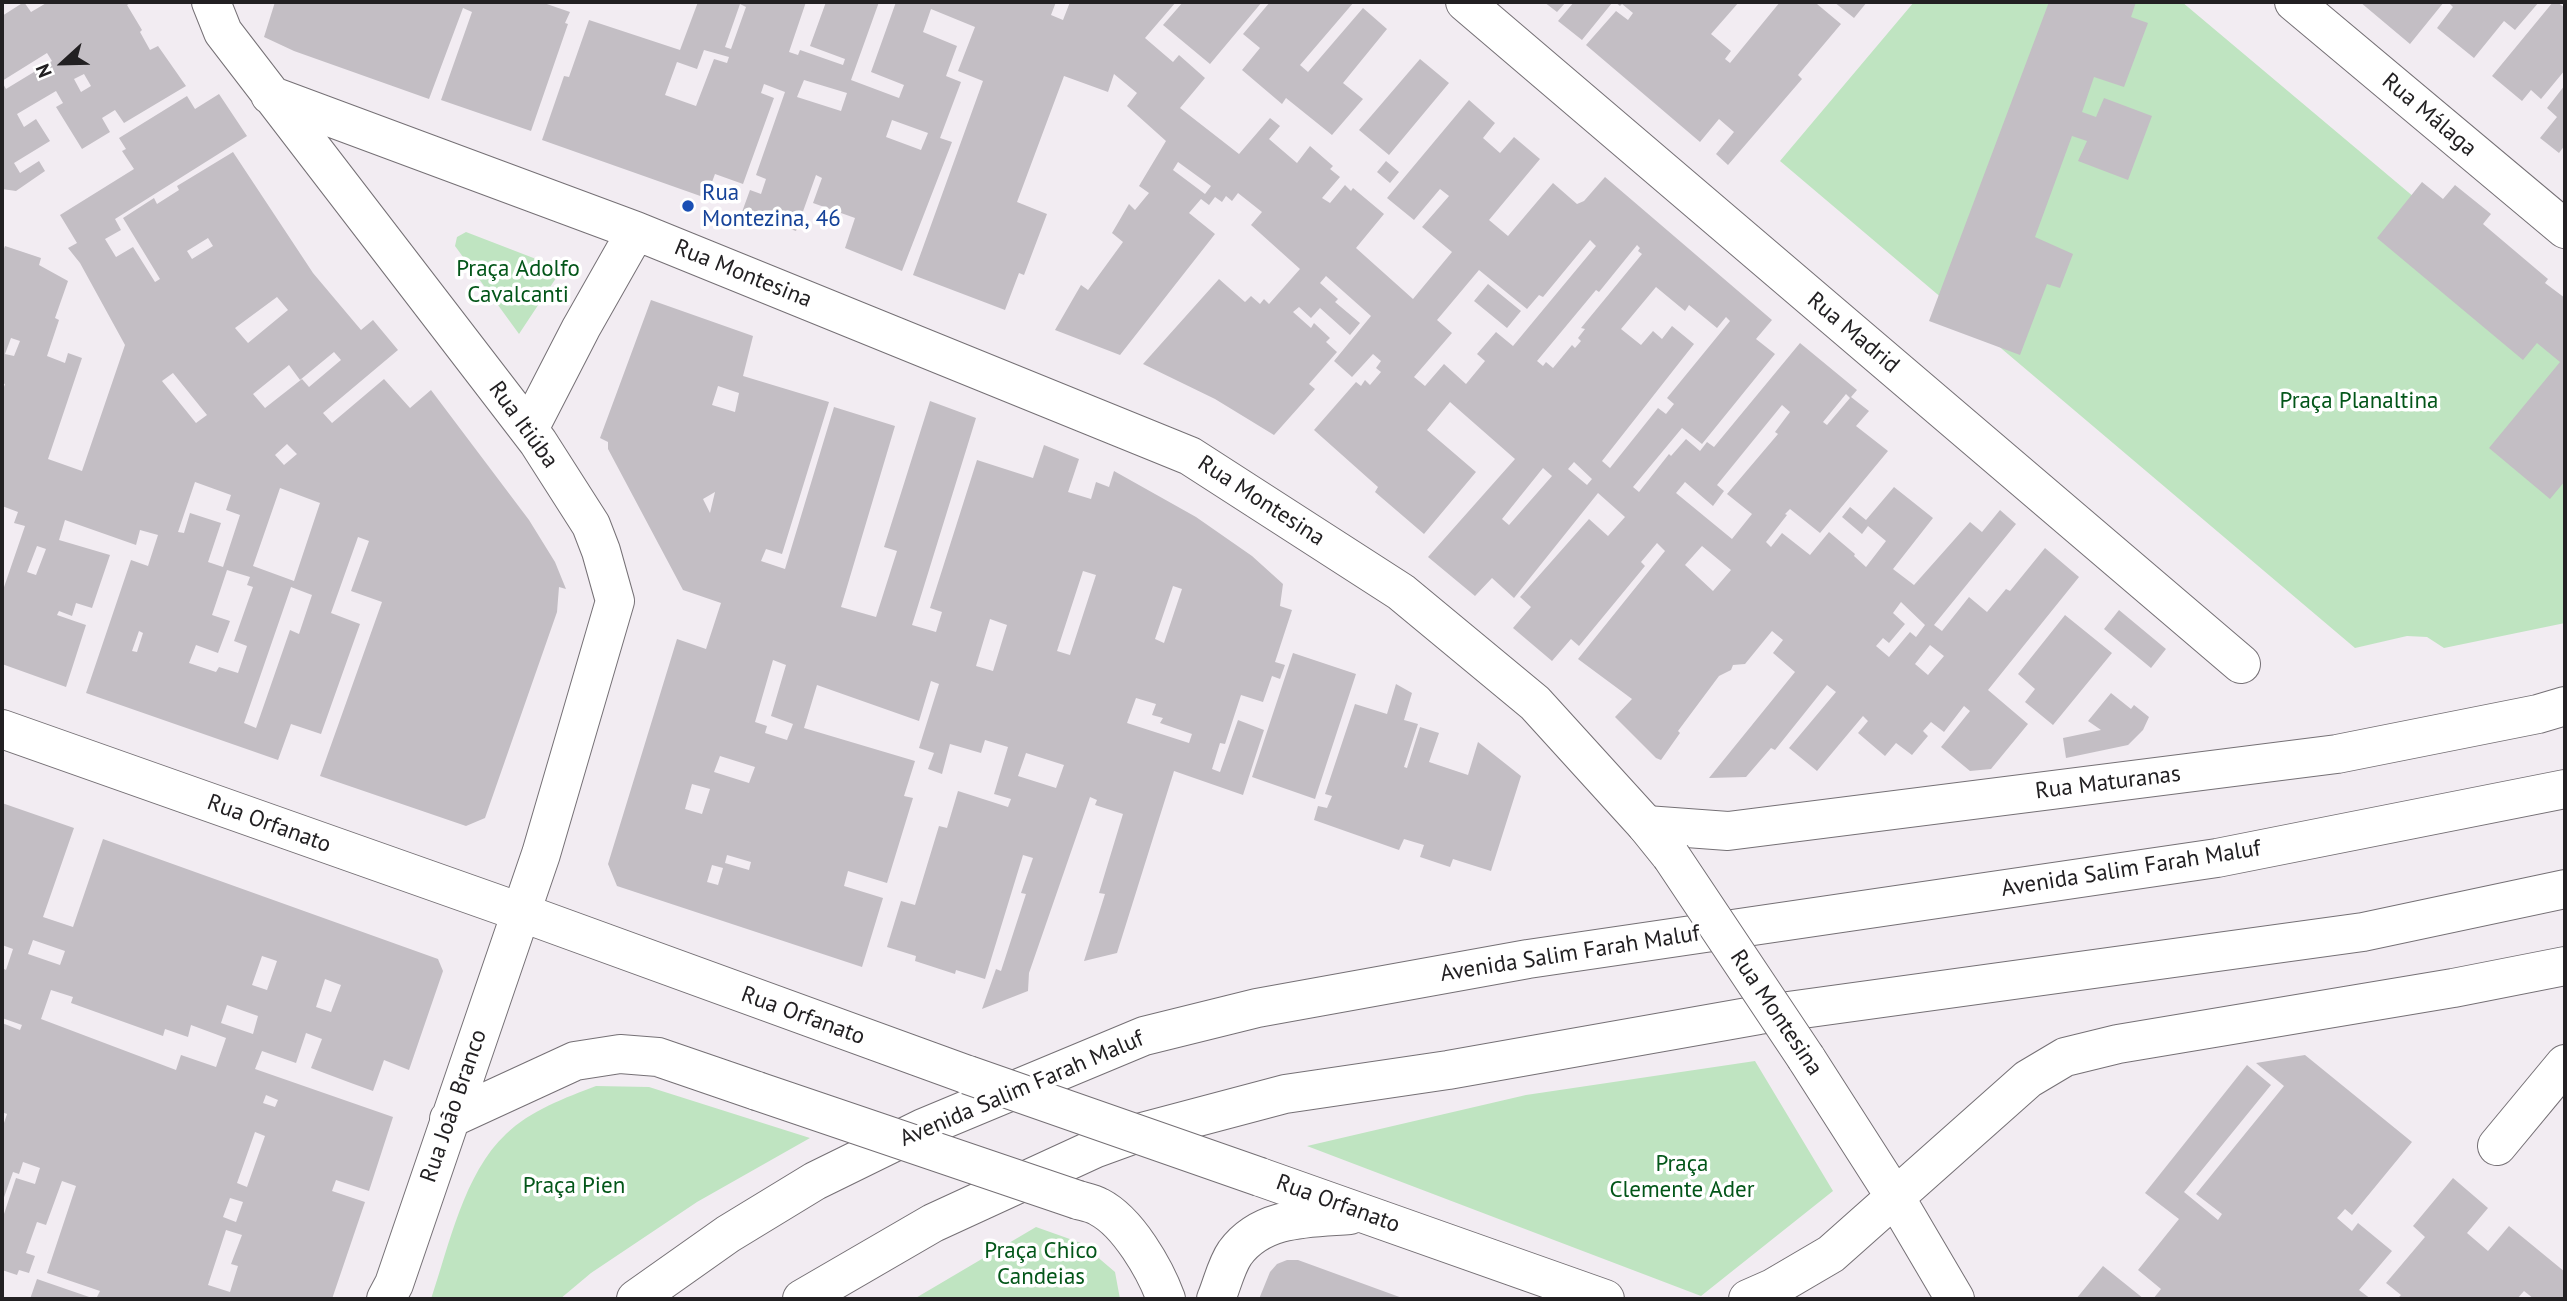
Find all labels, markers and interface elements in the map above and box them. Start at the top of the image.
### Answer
north arrow [28,28,98,98]
text: N [30,61,57,81]
street label: Rua Málaga [2376,68,2482,162]
place label: Rua Montezina, 46 [702,179,841,233]
marker: Rua Montezina, 46 [680,198,696,214]
street label: Rua Montesina [670,234,816,314]
park label: Praça Adolfo Cavalcanti [456,255,580,309]
street label: Rua Madrid [1801,287,1905,379]
street label: Rua Itiúba [482,376,564,474]
park label: Praça Planaltina [2280,387,2438,415]
street label: Rua Montesina [1192,450,1330,552]
street label: Rua Maturanas [2034,760,2182,806]
street label: Rua Orfanato [203,789,335,859]
street label: Avenida Salim Farah Maluf [1999,835,2263,903]
street label: Avenida Salim Farah Maluf [1438,920,1702,988]
street label: Rua Montesina [1724,945,1828,1081]
street label: Rua Orfanato [737,981,869,1051]
street label: Avenida Salim Farah Maluf [896,1025,1148,1153]
street label: Rua João Branco [415,1026,493,1186]
park label: Praça Clemente Ader [1609,1150,1755,1204]
street label: Rua Orfanato [1272,1169,1404,1239]
park label: Praça Pien [523,1172,625,1200]
park label: Praça Chico Candeias [984,1237,1098,1291]

